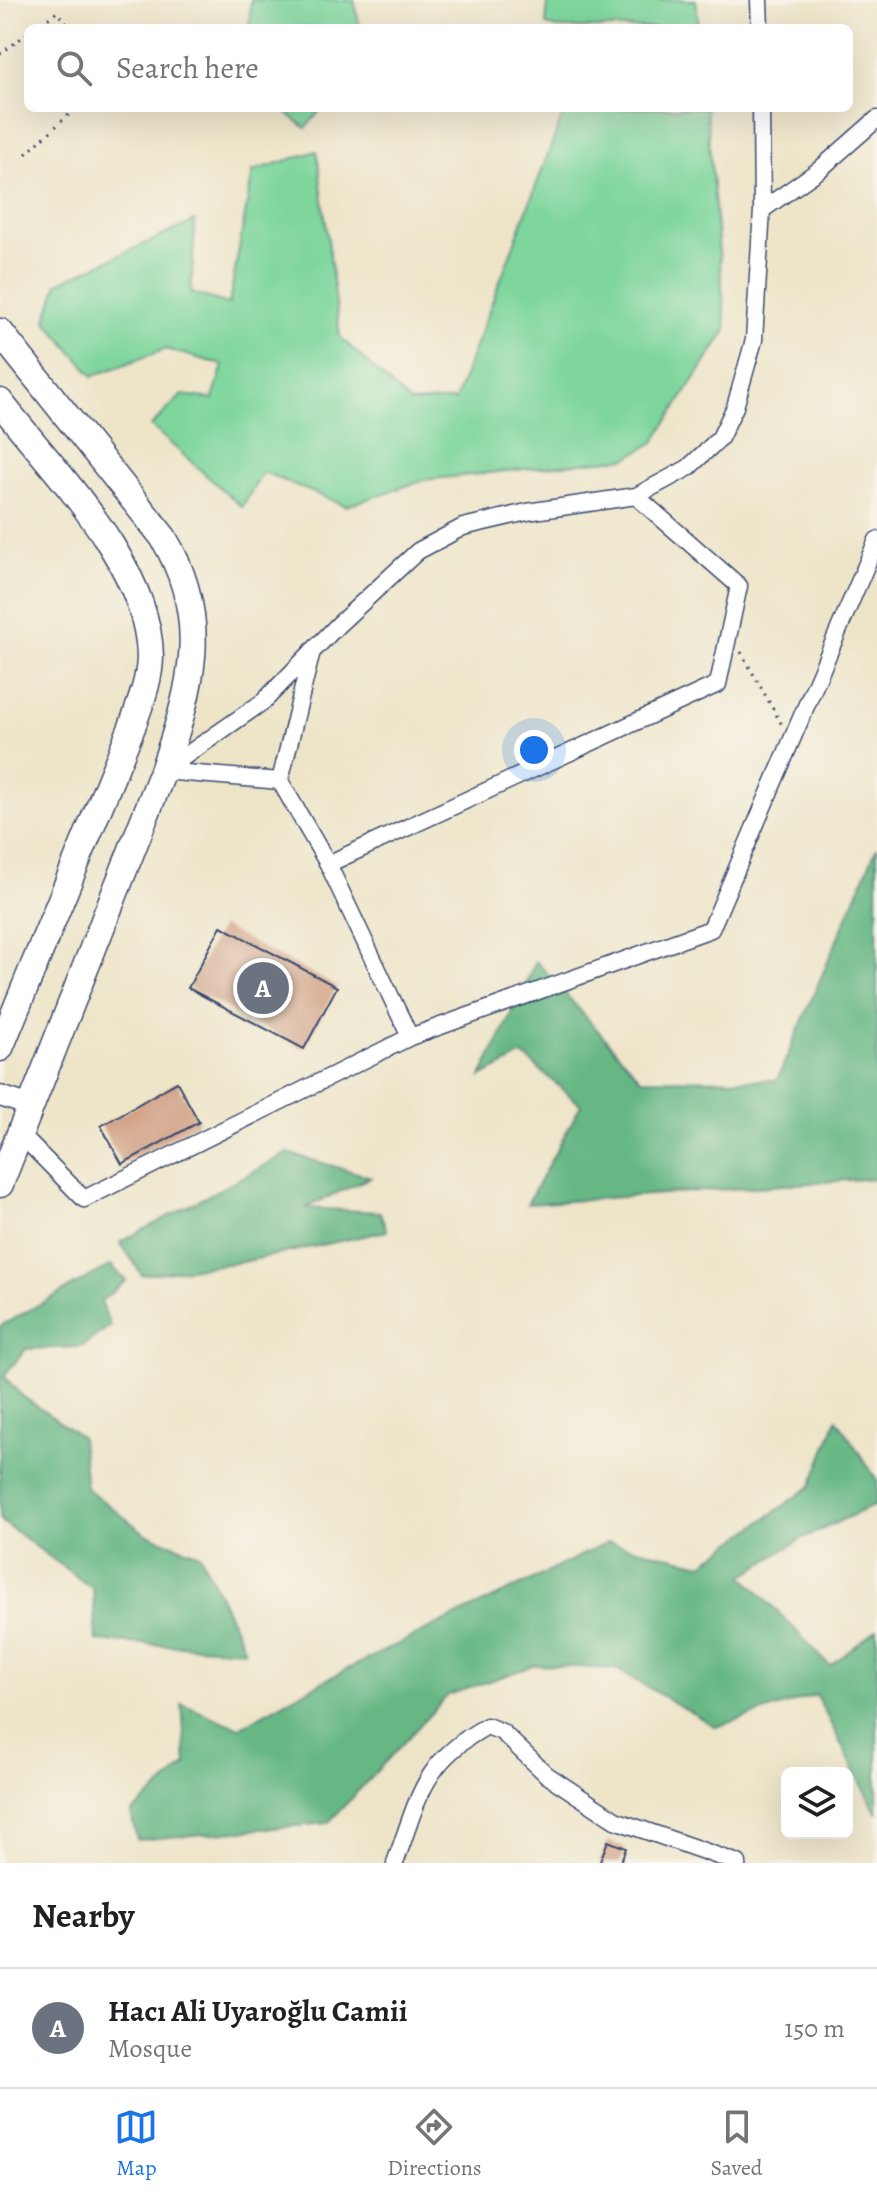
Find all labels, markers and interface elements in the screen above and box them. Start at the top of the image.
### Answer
search box [24,24,853,112]
icon: search [52,46,96,90]
text: Search here [116,48,259,88]
your location [514,730,554,770]
pin: A [237,958,289,1018]
map controls [781,1767,853,1839]
button: layers [781,1767,853,1839]
text: Nearby [32,1892,135,1939]
text: Hacı Ali Uyaroğlu Camii [108,1991,407,2031]
text: A [50,2011,66,2046]
text: 150 m [784,2011,845,2046]
text: Mosque [108,2031,192,2066]
tab: Map [114,2105,158,2183]
tab: Directions [387,2105,482,2183]
tab: Saved [710,2105,763,2183]

